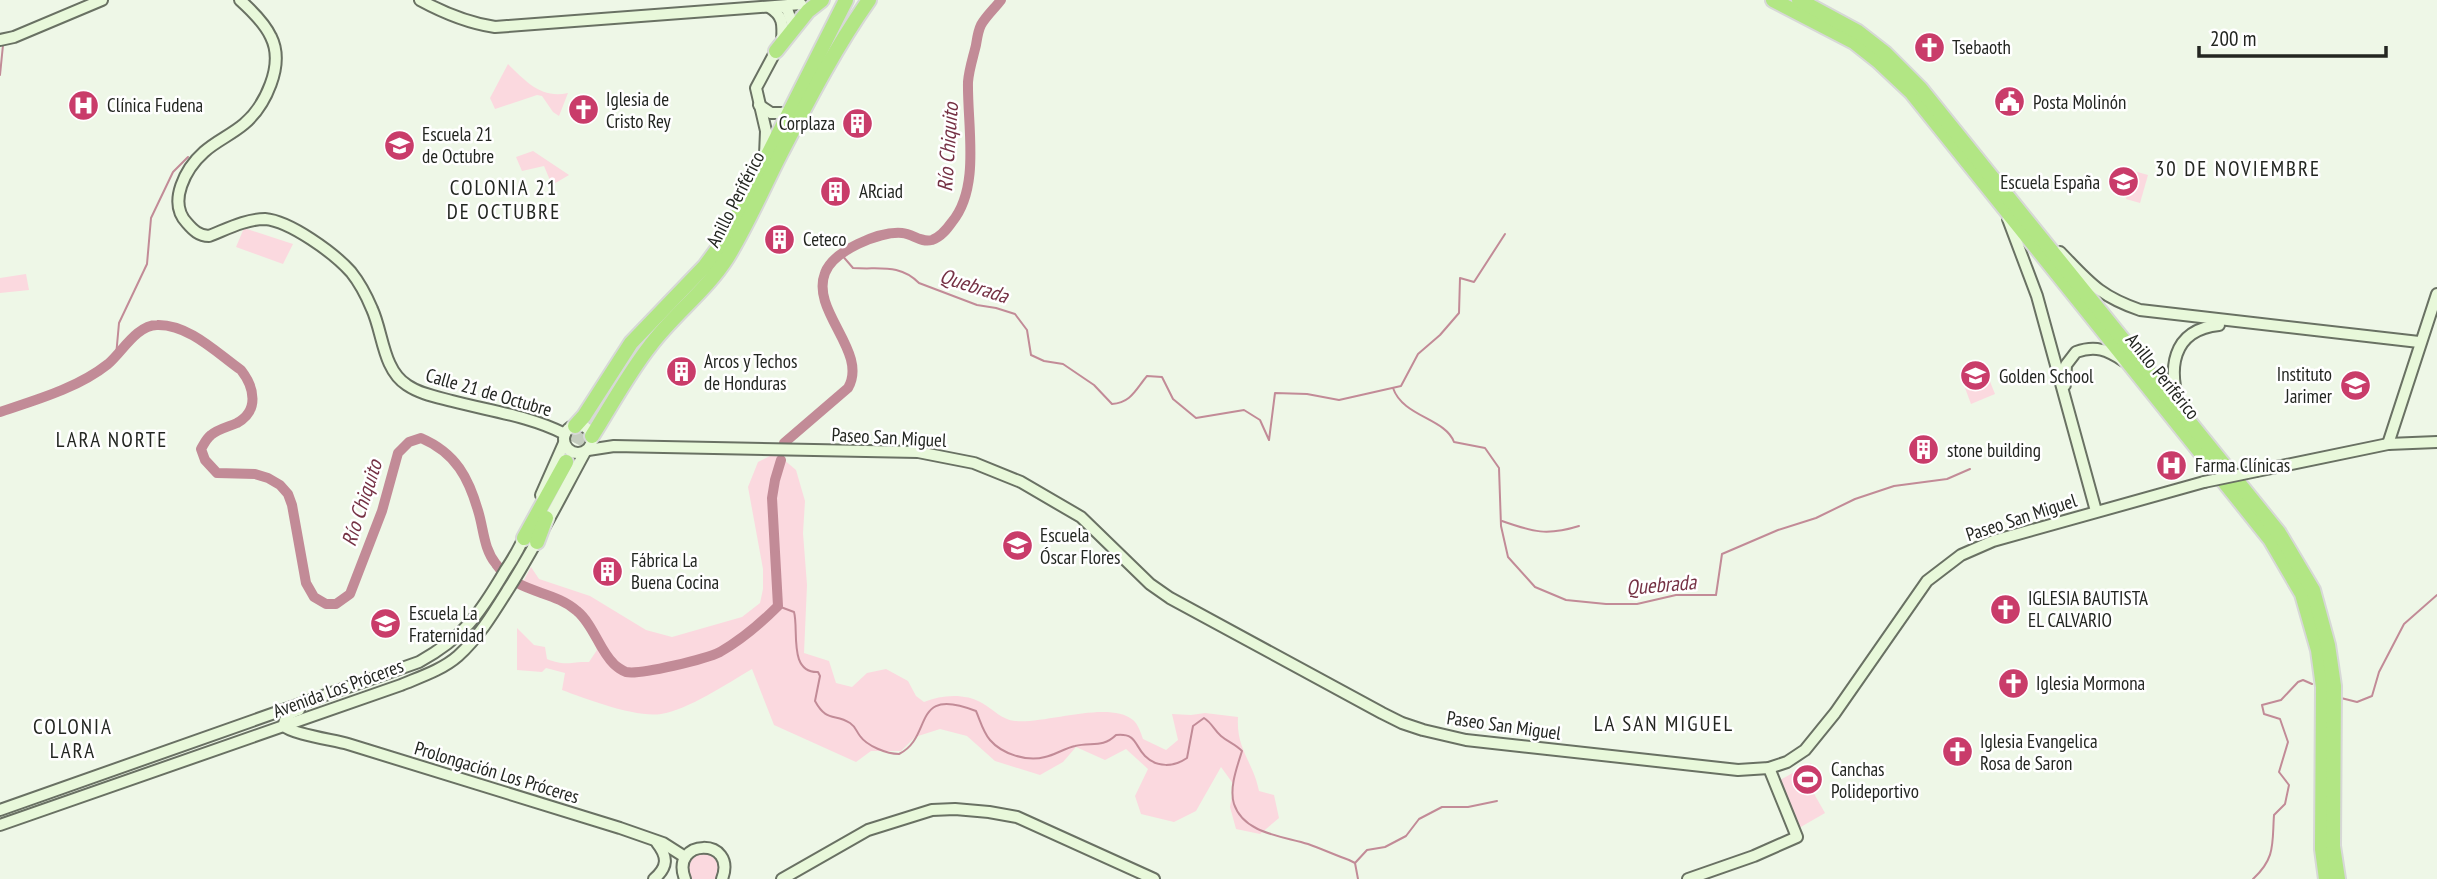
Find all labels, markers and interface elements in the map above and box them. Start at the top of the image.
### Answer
scale bar [2199,14,2386,58]
text: 200 m [2210,25,2256,52]
church icon: Tsebaoth [1912,30,1946,64]
place label: Tsebaoth [1952,35,2011,59]
public building icon: Posta Molinón [1993,85,2027,119]
place label: Iglesia de Cristo Rey [606,87,671,133]
hospital icon: Clínica Fudena [67,88,101,122]
place label: Posta Molinón [2033,90,2126,114]
place label: Clínica Fudena [107,93,203,117]
church icon: Iglesia de Cristo Rey [566,93,600,127]
water label: Río Chiquito [931,100,964,192]
building icon: Corplaza [841,106,875,140]
place label: Corplaza [779,111,835,135]
place label: Escuela 21 de Octubre [422,122,494,168]
school or university icon: Escuela 21 de Octubre [382,128,416,162]
street label: Anillo Periférico [701,147,769,251]
district label: 30 DE NOVIEMBRE [2155,155,2321,182]
school or university icon: Escuela España [2106,165,2140,199]
place label: Escuela España [2000,170,2100,194]
district label: COLONIA 21 DE OCTUBRE [447,174,561,225]
building icon: ARciad [819,174,853,208]
place label: ARciad [859,179,903,203]
building icon: Ceteco [763,222,797,256]
place label: Ceteco [803,227,846,251]
water label: Quebrada [937,262,1013,310]
street label: Anillo Periférico [2121,328,2205,424]
place label: Arcos y Techos de Honduras [704,349,797,395]
building icon: Arcos y Techos de Honduras [664,355,698,389]
school or university icon: Golden School [1959,359,1993,393]
place label: Instituto Jarimer [2277,362,2333,408]
street label: Calle 21 de Octubre [423,363,555,421]
place label: Golden School [1999,364,2094,388]
school or university icon: Instituto Jarimer [2338,368,2372,402]
street label: Paseo San Miguel [831,422,948,452]
district label: LARA NORTE [56,426,168,453]
building icon: stone building [1907,433,1941,467]
place label: stone building [1947,438,2041,462]
hospital icon: Farma Clínicas [2155,448,2189,482]
place label: Farma Clínicas [2195,453,2290,477]
water label: Río Chiquito [335,455,389,549]
street label: Paseo San Miguel [1963,488,2080,546]
place label: Escuela Óscar Flores [1040,523,1120,569]
school or university icon: Escuela Óscar Flores [1000,529,1034,563]
place label: Fábrica La Buena Cocina [631,548,719,594]
building icon: Fábrica La Buena Cocina [591,554,625,588]
water label: Quebrada [1625,568,1699,601]
place label: IGLESIA BAUTISTA EL CALVARIO [2028,586,2148,632]
church icon: IGLESIA BAUTISTA EL CALVARIO [1988,592,2022,626]
place label: Escuela La Fraternidad [409,601,484,647]
school or university icon: Escuela La Fraternidad [369,607,403,641]
street label: Avenida Los Próceres [270,653,406,723]
church icon: Iglesia Mormona [1996,666,2030,700]
place label: Iglesia Mormona [2036,671,2145,695]
street label: Paseo San Miguel [1445,705,1563,745]
district label: LA SAN MIGUEL [1594,710,1734,737]
district label: COLONIA LARA [33,713,113,764]
place label: Iglesia Evangelica Rosa de Saron [1980,729,2098,775]
church icon: Iglesia Evangelica Rosa de Saron [1940,735,1974,769]
street label: Prolongación Los Próceres [412,736,582,808]
place label: Canchas Polideportivo [1831,757,1919,803]
sports icon: Canchas Polideportivo [1791,763,1825,797]

